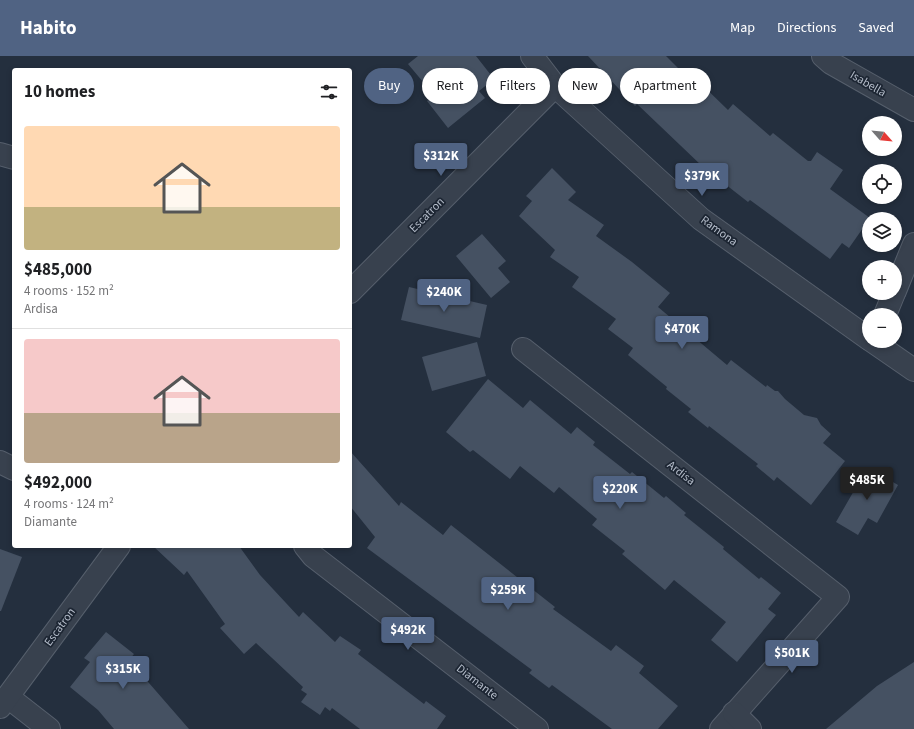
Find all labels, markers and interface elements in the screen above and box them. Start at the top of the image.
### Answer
text: Habito [20,15,76,42]
text: Map [730,18,755,38]
text: Directions [777,18,836,38]
text: Saved [858,18,894,38]
street label: Isabella [847,67,889,101]
chip: Buy [364,68,414,104]
chip: Rent [422,68,478,104]
chip: Filters [486,68,550,104]
chip: New [558,68,612,104]
chip: Apartment [620,68,711,104]
text: 10 homes [24,80,95,104]
icon: filters [318,81,340,103]
north arrow [862,116,902,156]
map controls [862,116,902,348]
pin: $312K [413,143,469,177]
text: $312K [423,147,459,165]
icon: home [146,152,218,224]
pin: $379K [674,163,730,197]
button: locate [862,164,902,204]
text: $379K [684,167,720,185]
street label: Escatron [406,194,448,236]
street label: Ramona [697,212,741,250]
button: layers [862,212,902,252]
text: $485,000 [24,258,92,282]
button: + [862,260,902,300]
pin: $240K [416,279,472,313]
text: 4 rooms · 152 m² [24,282,114,300]
text: $240K [426,283,462,301]
text: Ardisa [24,300,58,318]
button: − [862,308,902,348]
pin: $470K [654,316,710,350]
text: $470K [664,320,700,338]
icon: home [146,365,218,437]
street label: Ardisa [663,457,699,489]
pin: $485K [839,467,895,501]
text: $492,000 [24,471,92,495]
text: $485K [849,471,885,489]
pin: $220K [592,476,648,510]
text: $220K [602,480,638,498]
text: 4 rooms · 124 m² [24,495,114,513]
text: Diamante [24,513,77,531]
pin: $259K [480,577,536,611]
text: $259K [490,581,526,599]
street label: Escatron [40,604,80,650]
pin: $492K [380,617,436,651]
text: $492K [390,621,426,639]
pin: $501K [764,640,820,674]
text: $501K [774,644,810,662]
pin: $315K [95,656,151,690]
text: $315K [105,660,141,678]
street label: Diamante [453,660,501,704]

